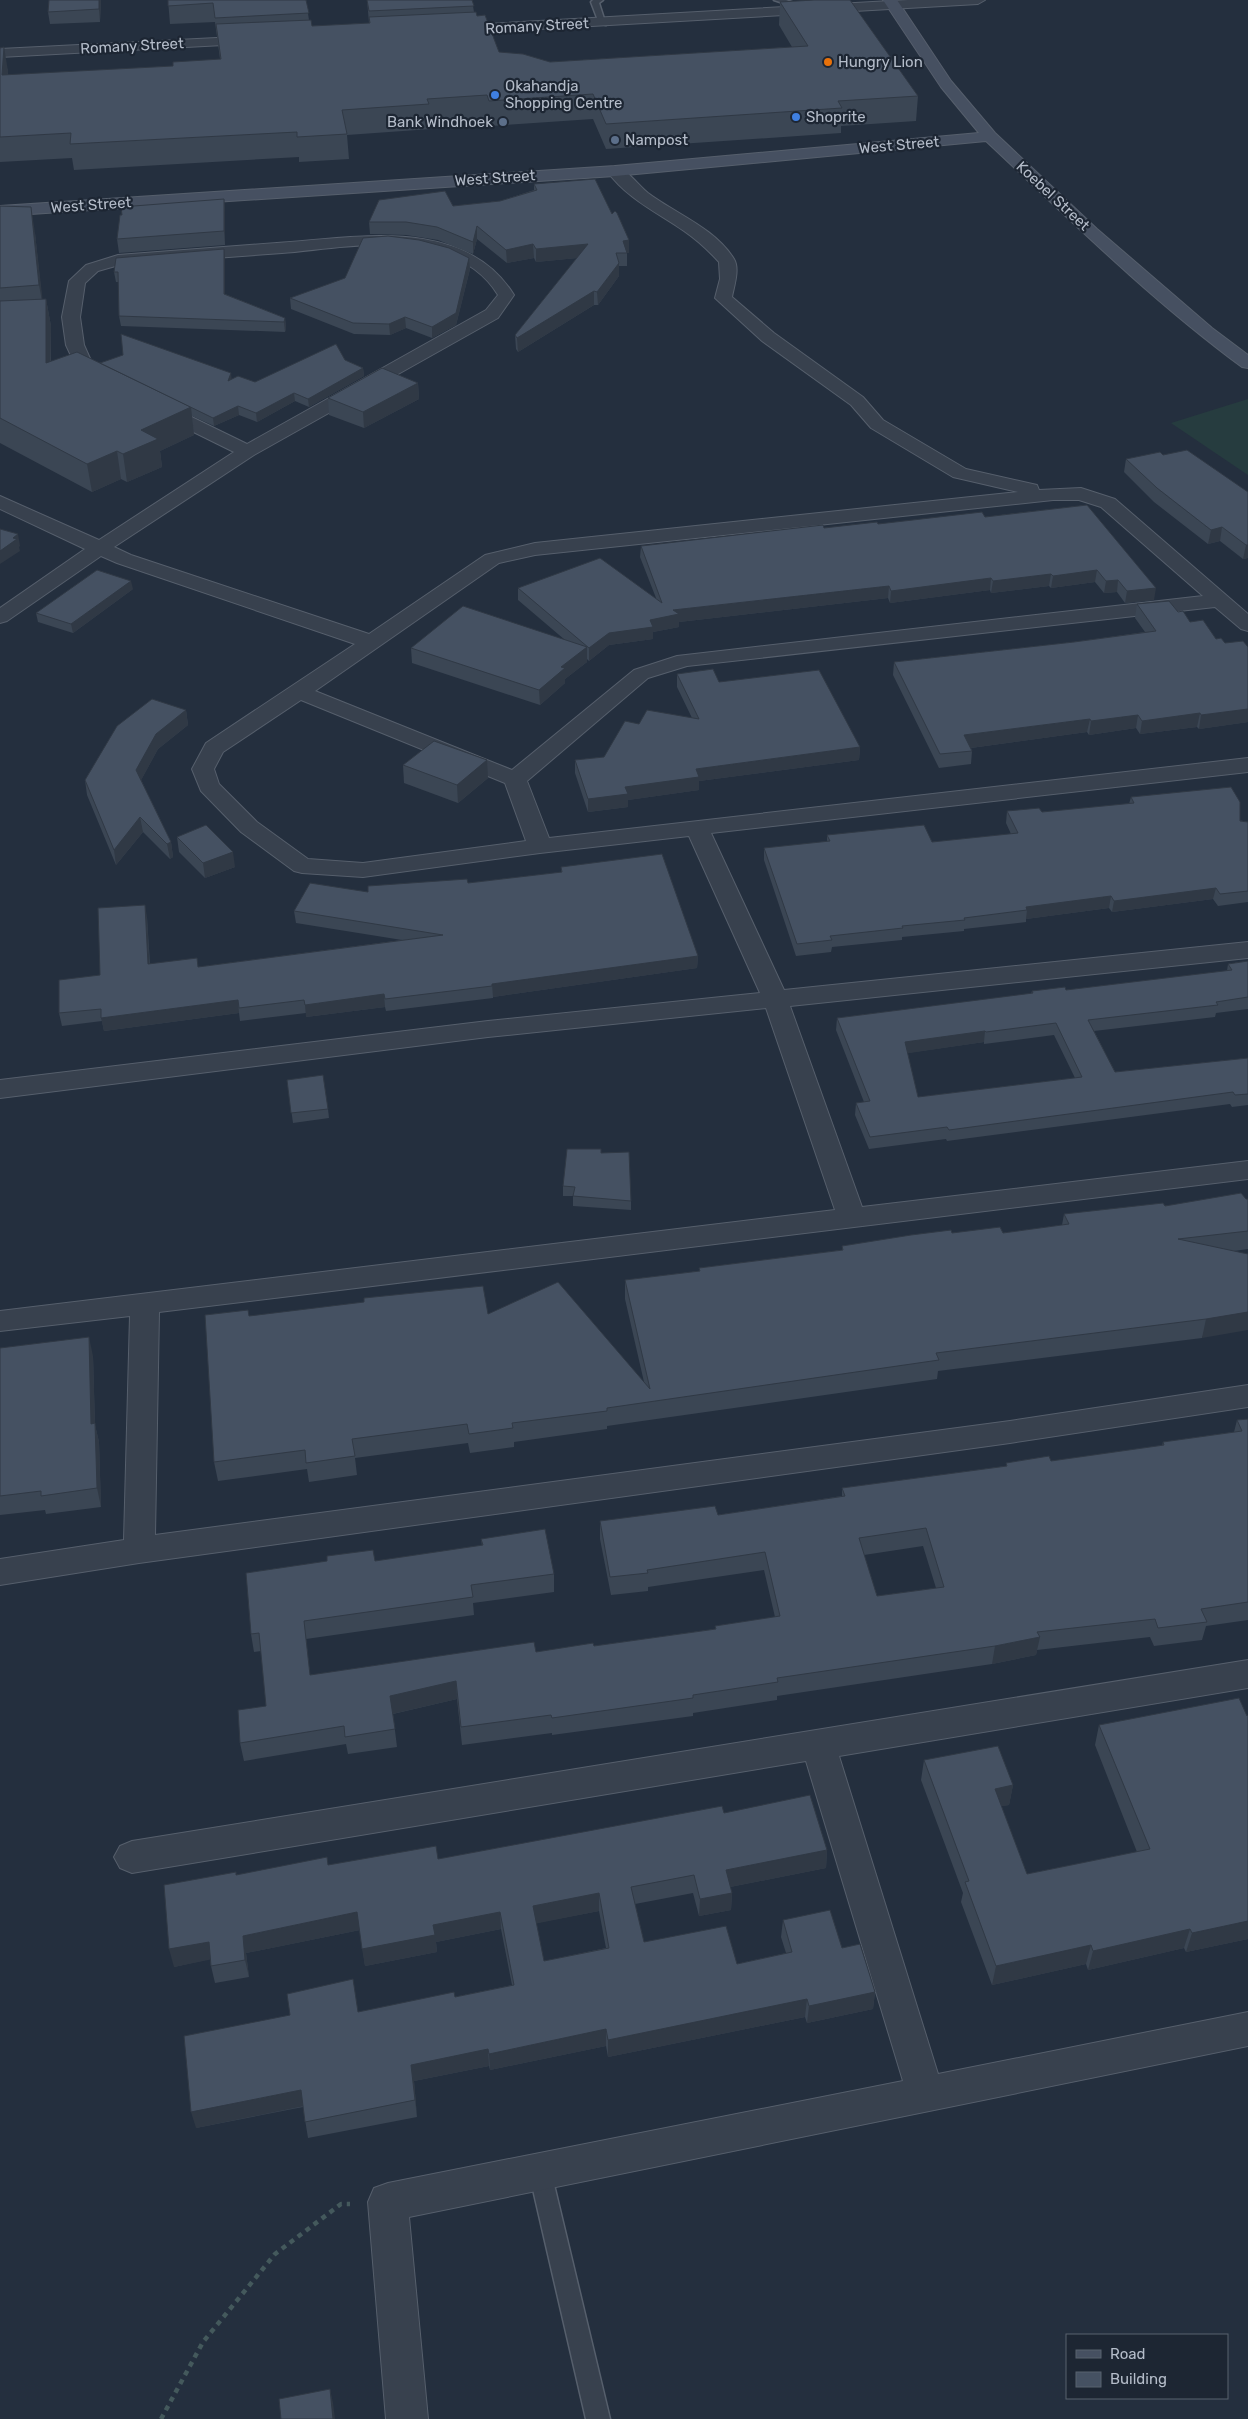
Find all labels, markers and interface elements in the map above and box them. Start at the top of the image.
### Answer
street label: Romany Street [485,14,589,38]
street label: Romany Street [80,34,184,58]
place label: Hungry Lion [838,53,923,71]
marker: Hungry Lion [822,56,834,68]
place label: Okahandja Shopping Centre [505,77,623,112]
marker: Okahandja Shopping Centre [489,89,501,101]
place label: Shoprite [806,108,866,126]
marker: Shoprite [790,111,802,123]
place label: Bank Windhoek [387,113,493,131]
marker: Bank Windhoek [497,116,509,128]
place label: Nampost [625,131,688,149]
street label: West Street [858,133,940,157]
marker: Nampost [609,134,621,146]
street label: Koebel Street [1013,158,1093,235]
street label: West Street [454,166,536,190]
street label: West Street [50,193,132,217]
legend [1066,2334,1228,2399]
text: Road [1110,2345,1146,2363]
text: Building [1110,2370,1167,2388]

